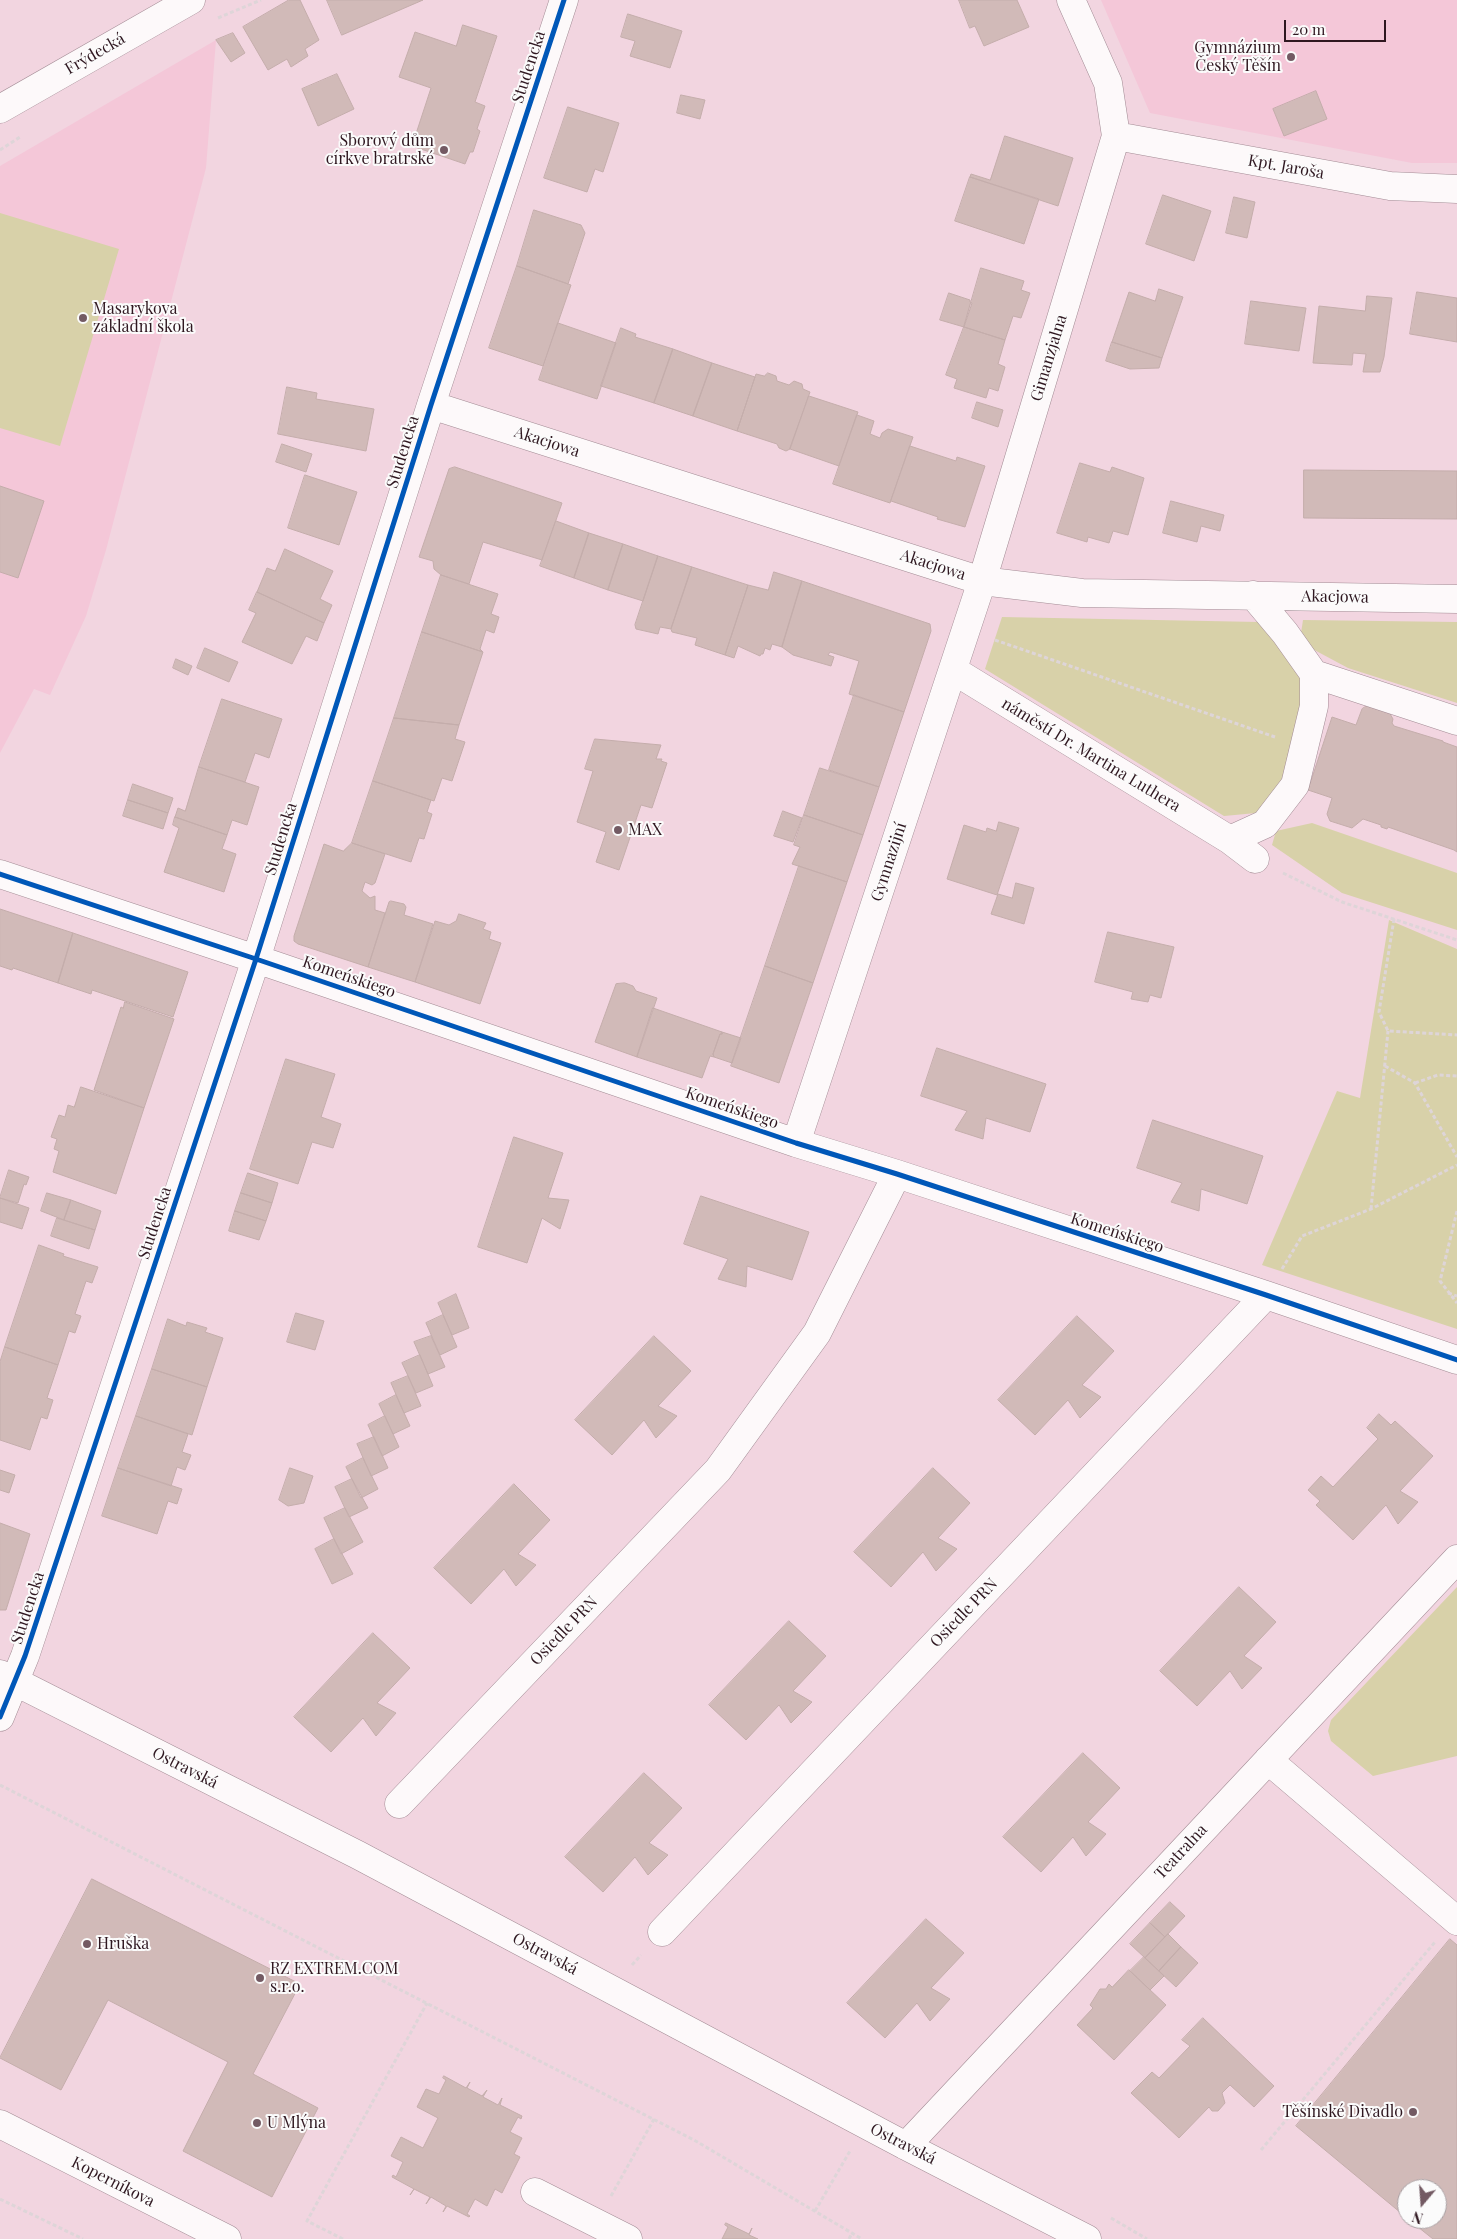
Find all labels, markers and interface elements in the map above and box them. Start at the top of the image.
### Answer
scale bar [1287,10,1390,42]
text: 20 m [1292,19,1325,39]
street label: Studencka [508,28,550,106]
street label: Frýdecká [62,29,128,79]
place label: Gymnázium Český Těšín [1194,38,1281,76]
marker: Gymnázium Český Těšín [1285,51,1297,63]
place label: Sborový dům církve bratrské [326,131,434,169]
marker: Sborový dům církve bratrské [438,144,450,156]
street label: Kpt. Jaroša [1246,151,1326,183]
place label: Masarykova základní škola [93,299,194,337]
marker: Masarykova základní škola [77,312,89,324]
street label: Gimanzjalna [1027,312,1071,404]
street label: Studencka [383,413,423,491]
street label: Akacjowa [512,422,582,462]
street label: Akacjowa [898,545,968,585]
street label: Akacjowa [1301,587,1369,607]
street label: náměstí Dr. Martina Luthera [998,694,1184,816]
street label: Studencka [261,800,301,878]
place label: MAX [628,820,662,840]
street label: Gymnazijní [867,820,911,904]
marker: MAX [612,824,624,836]
street label: Komeńskiego [300,952,398,1002]
street label: Komeńskiego [683,1083,781,1133]
street label: Studencka [134,1184,176,1262]
street label: Komeńskiego [1068,1209,1166,1257]
street label: Studencka [7,1569,49,1647]
street label: Osiedle PRN [926,1574,1002,1652]
street label: Osiedle PRN [526,1592,602,1670]
street label: Ostravská [149,1743,221,1793]
street label: Teatralna [1151,1821,1211,1883]
street label: Ostravská [509,1929,581,1979]
place label: Hruška [97,1934,149,1954]
marker: Hruška [81,1938,93,1950]
place label: RZ EXTREM.COM s.r.o. [270,1959,398,1997]
marker: RZ EXTREM.COM s.r.o. [254,1972,266,1984]
place label: Těšínské Divadlo [1282,2102,1403,2122]
marker: Těšínské Divadlo [1407,2106,1419,2118]
place label: U Mlýna [267,2113,326,2133]
marker: U Mlýna [251,2117,263,2129]
street label: Ostravská [867,2119,939,2169]
street label: Koperníkova [68,2153,158,2211]
north arrow [1397,2179,1447,2229]
text: N [1410,2207,1425,2228]

